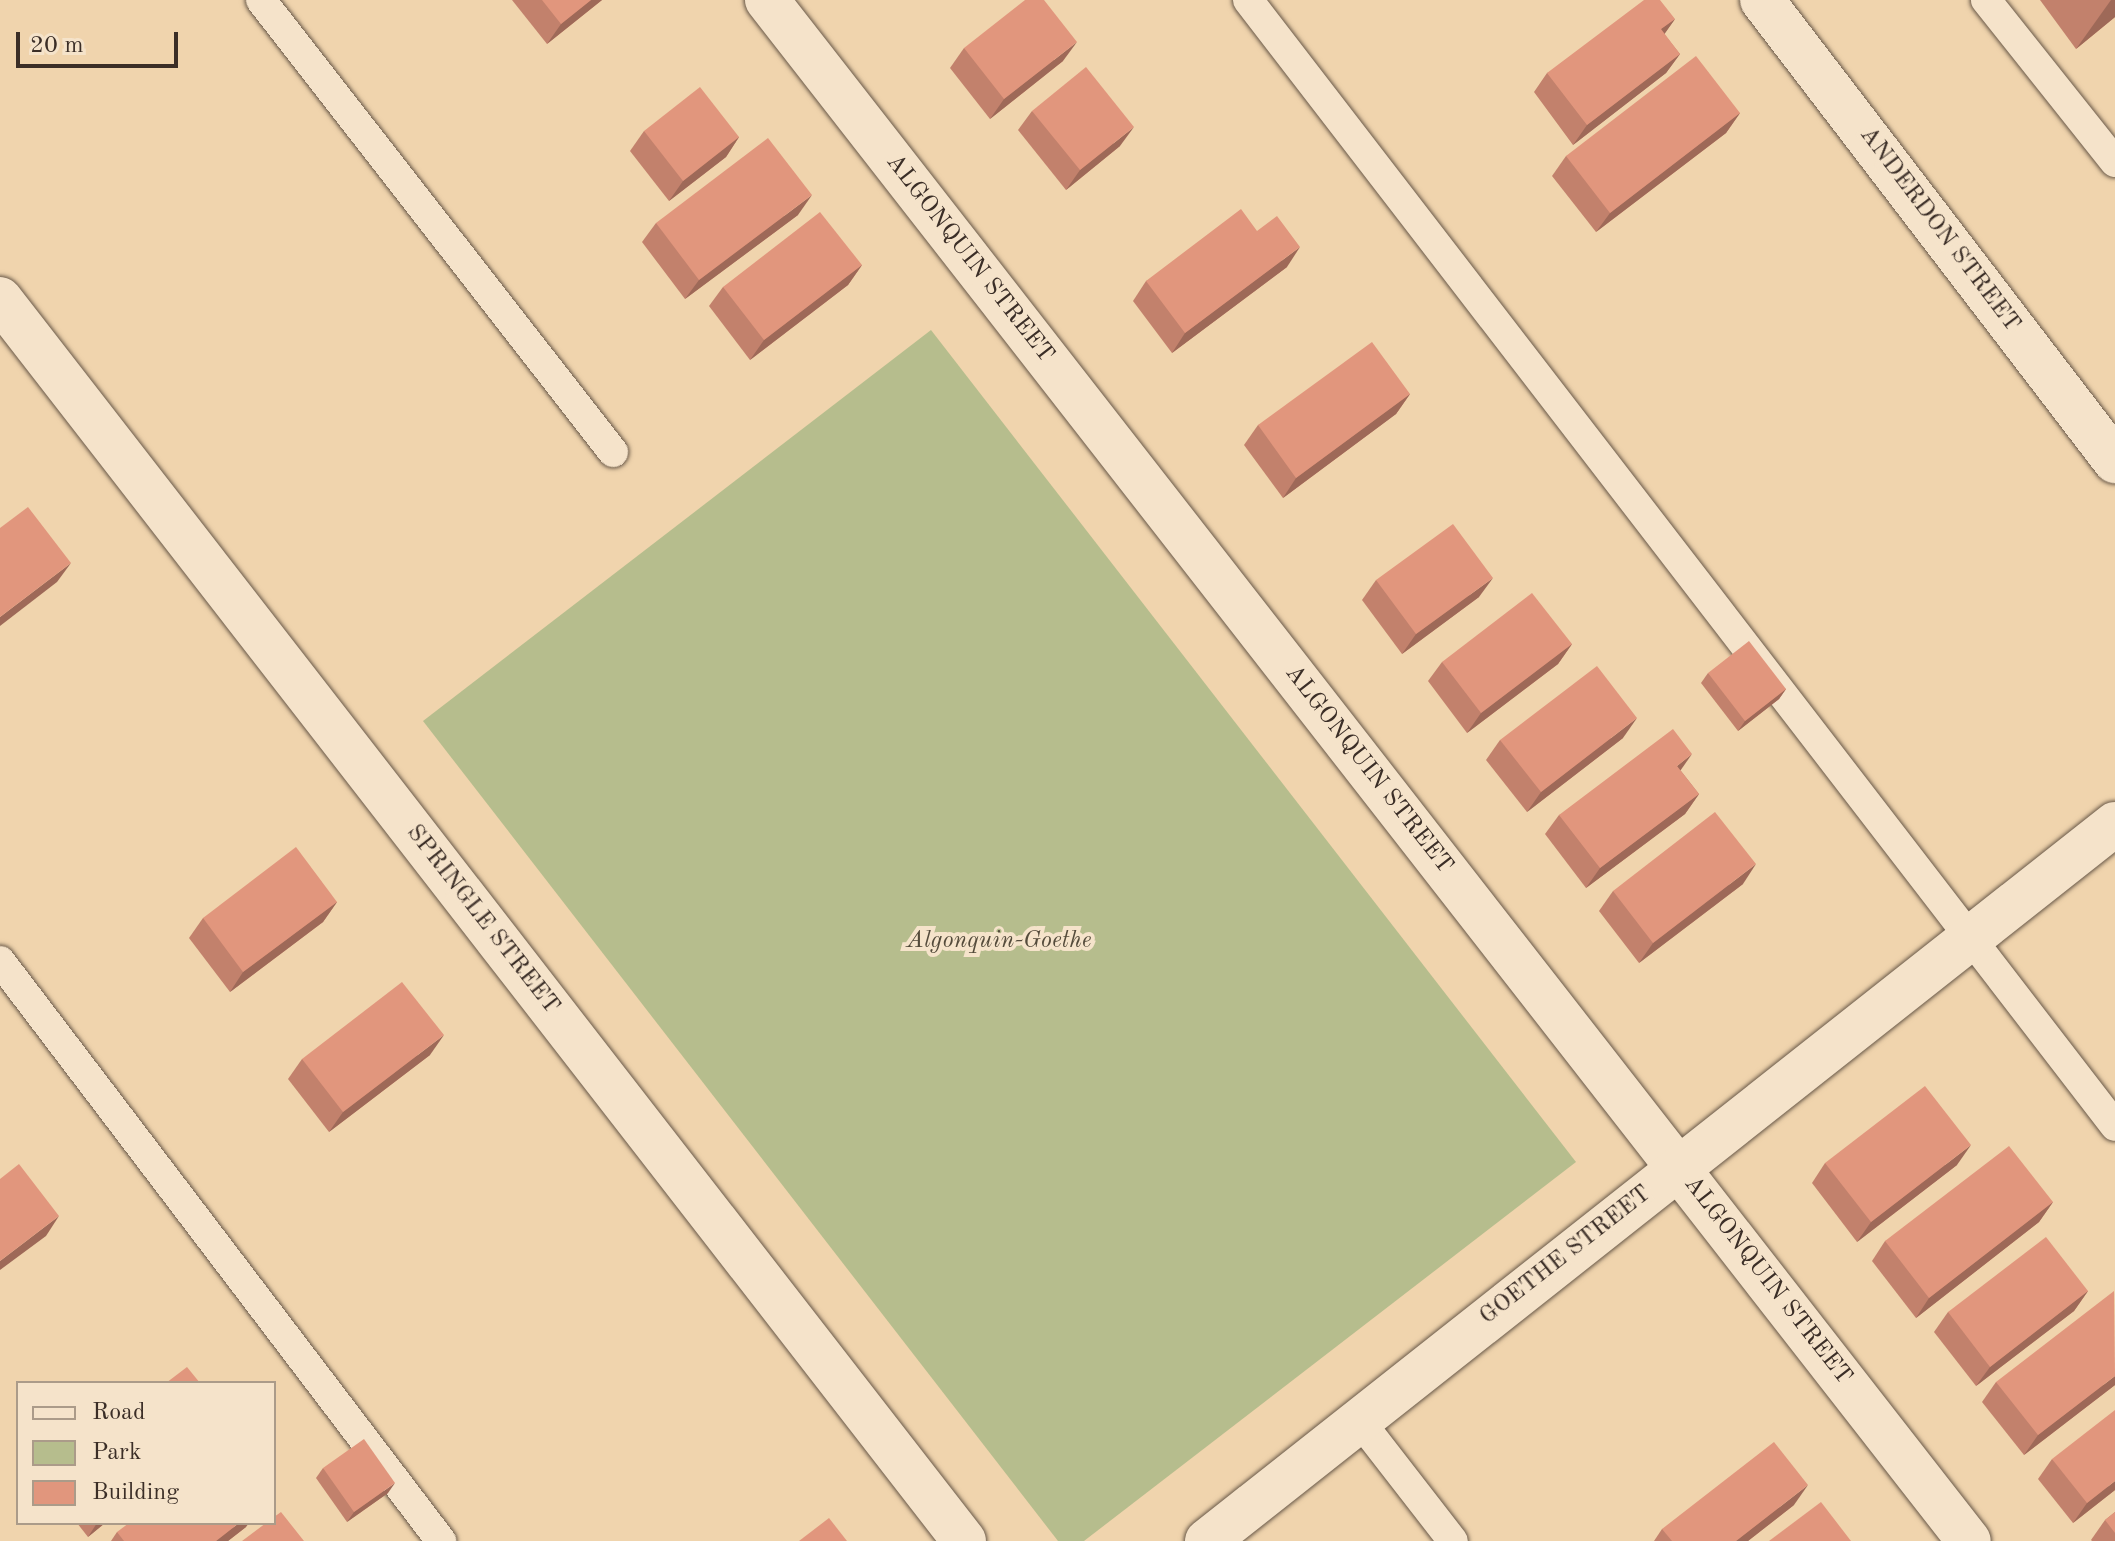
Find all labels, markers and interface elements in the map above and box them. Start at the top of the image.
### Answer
scale bar [20,16,182,66]
text: 20 m [30,34,84,58]
street label: ANDERDON STREET [1852,122,2026,338]
street label: ALGONQUIN STREET [879,149,1059,369]
street label: ALGONQUIN STREET [1278,660,1458,880]
street label: SPRINGLE STREET [399,820,565,1020]
park label: Algonquin-Goethe [906,928,1092,956]
street label: ALGONQUIN STREET [1677,1171,1857,1391]
street label: GOETHE STREET [1475,1180,1657,1332]
legend [16,1381,276,1525]
text: Road [92,1401,145,1425]
text: Park [92,1441,141,1465]
text: Building [92,1481,179,1505]

